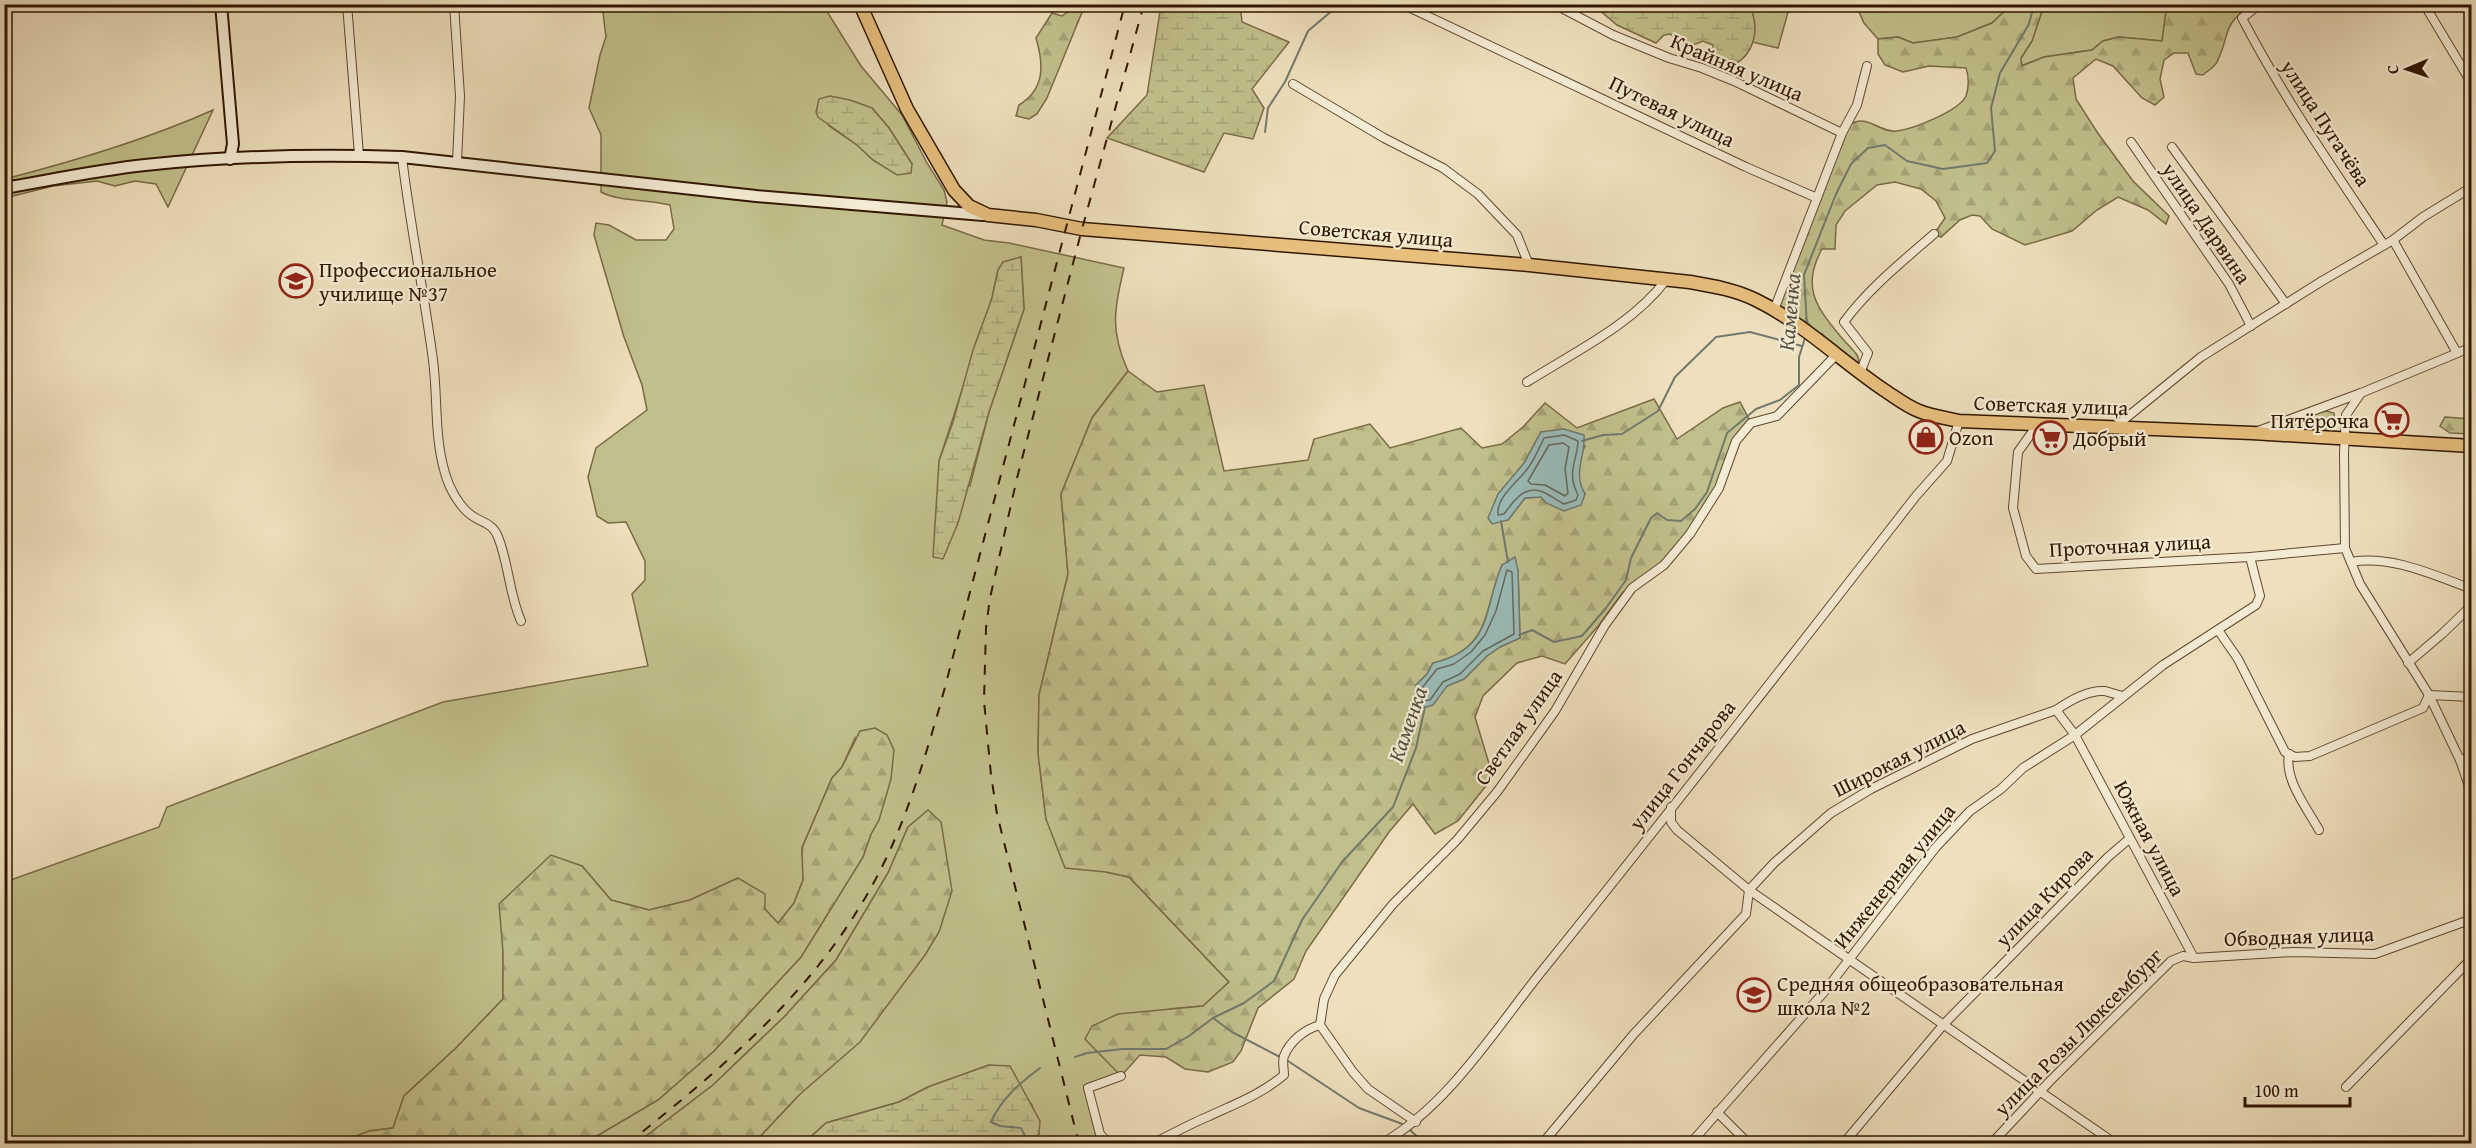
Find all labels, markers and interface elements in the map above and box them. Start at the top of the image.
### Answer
street label: Крайняя улица [1666,25,1808,109]
north arrow [2377,39,2437,99]
street label: улица Пугачёва [2273,53,2379,193]
text: С [2380,65,2404,74]
street label: Путевая улица [1604,67,1740,155]
street label: улица Дарвина [2154,155,2259,290]
street label: Советская улица [1298,211,1454,255]
place label: Профессиональное училище №37 [318,254,497,309]
school or university icon: Профессиональное училище №37 [278,263,314,299]
water label: Каменка [1770,272,1808,352]
street label: Советская улица [1973,387,2129,423]
supermarket icon: Пятёрочка [2374,402,2410,438]
place label: Пятёрочка [2271,405,2369,436]
shop icon: Ozon [1908,419,1944,455]
supermarket icon: Добрый [2032,420,2068,456]
place label: Ozon [1949,422,1994,453]
place label: Добрый [2072,423,2146,454]
street label: Проточная улица [2048,525,2212,565]
street label: Светлая улица [1467,663,1569,791]
water label: Каменка [1379,682,1435,766]
street label: улица Гончарова [1621,693,1743,838]
street label: Широкая улица [1827,711,1971,805]
street label: Южная улица [2106,774,2194,902]
street label: Инженерная улица [1826,797,1962,955]
street label: улица Кирова [1987,840,2100,955]
street label: Обводная улица [2224,918,2374,954]
street label: улица Розы Люксембург [1986,941,2169,1124]
place label: Средняя общеобразовательная школа №2 [1777,968,2064,1023]
school or university icon: Средняя общеобразовательная школа №2 [1736,977,1772,1013]
scale bar [2245,1070,2350,1108]
text: 100 m [2254,1077,2299,1104]

